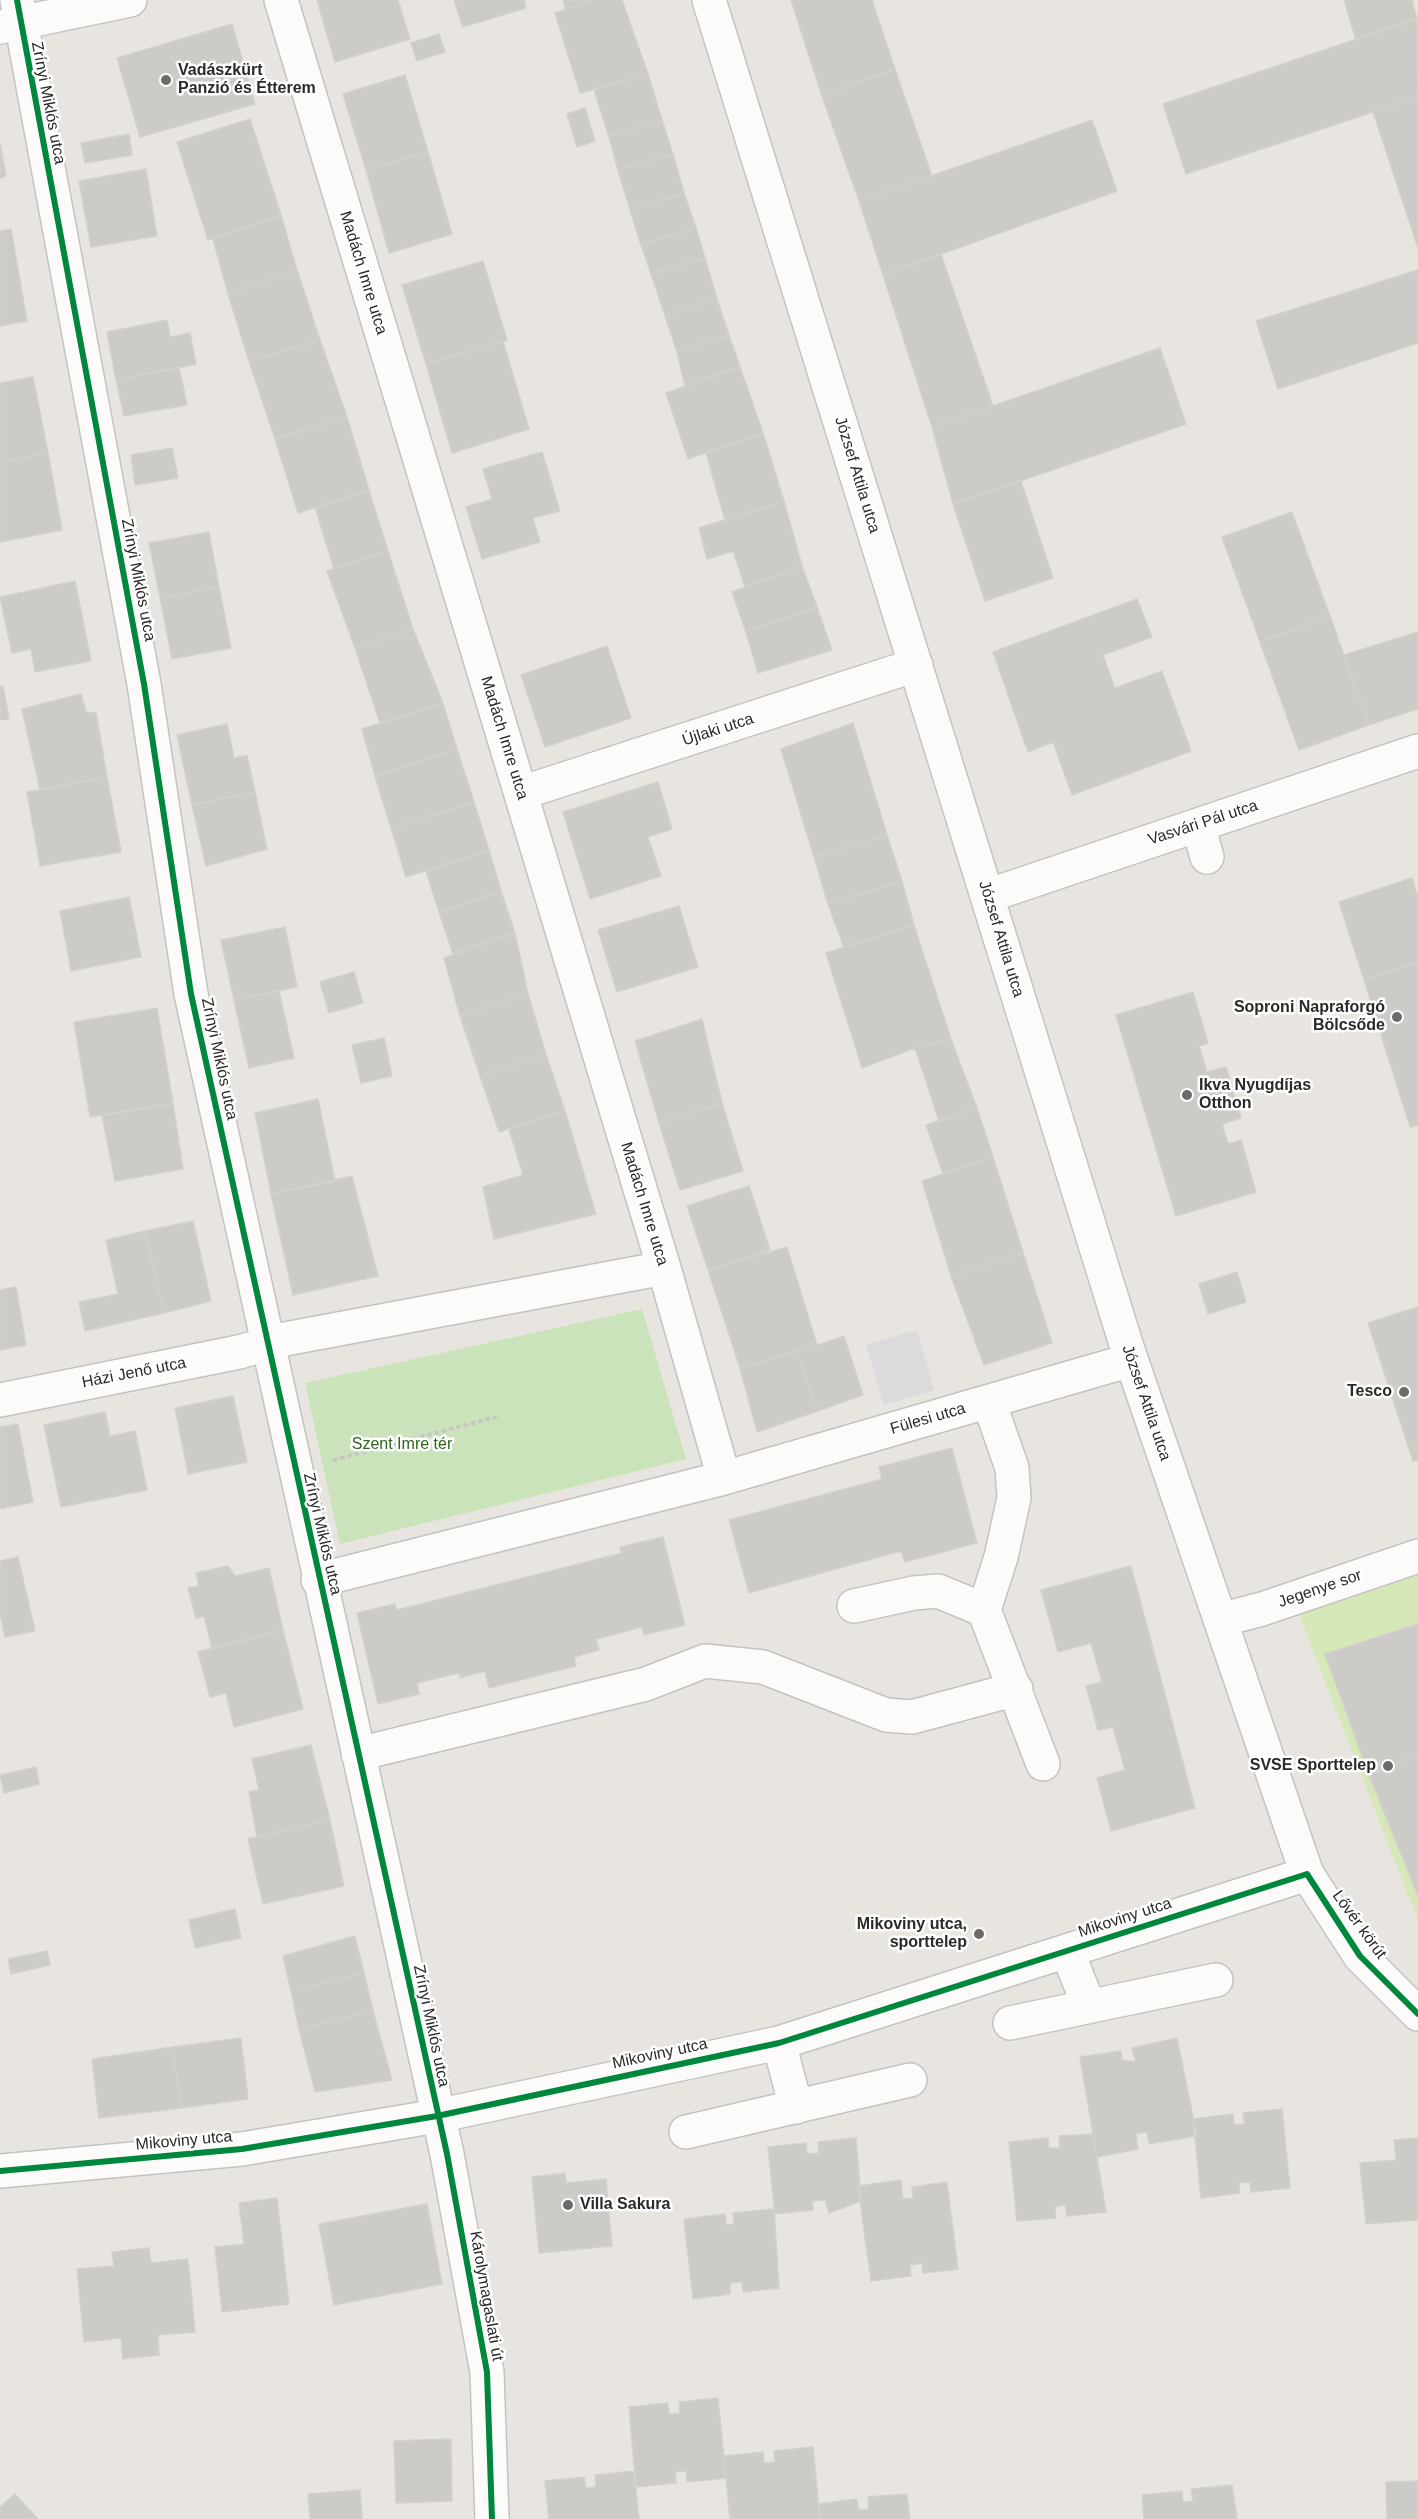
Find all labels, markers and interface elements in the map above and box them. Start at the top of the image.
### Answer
street label: Zrínyi Miklós utca [27,40,69,166]
place label: Vadászkürt Panzió és Étterem [178,61,316,99]
marker: Vadászkürt Panzió és Étterem [159,73,173,87]
street label: Madách Imre utca [335,209,391,337]
street label: József Attila utca [830,414,884,536]
street label: Zrínyi Miklós utca [117,517,159,643]
street label: Madách Imre utca [476,674,532,802]
street label: Újlaki utca [680,709,756,751]
street label: Vasvári Pál utca [1146,796,1260,850]
street label: József Attila utca [974,878,1028,1000]
street label: Zrínyi Miklós utca [197,996,241,1122]
place label: Soproni Napraforgó Bölcsőde [1234,998,1385,1036]
marker: Soproni Napraforgó Bölcsőde [1390,1010,1404,1024]
place label: Ikva Nyugdíjas Otthon [1199,1076,1311,1114]
marker: Ikva Nyugdíjas Otthon [1180,1088,1194,1102]
street label: Madách Imre utca [616,1140,672,1268]
street label: József Attila utca [1117,1343,1175,1463]
street label: Házi Jenő utca [80,1353,188,1393]
place label: Tesco [1347,1382,1392,1402]
marker: Tesco [1397,1385,1411,1399]
street label: Fülesi utca [888,1399,968,1439]
park label: Szent Imre tér [352,1435,452,1455]
street label: Zrínyi Miklós utca [299,1471,345,1597]
street label: Jegenye sor [1276,1566,1364,1612]
place label: SVSE Sporttelep [1250,1756,1376,1776]
marker: SVSE Sporttelep [1381,1759,1395,1773]
street label: Lővér körút [1328,1887,1390,1963]
street label: Mikoviny utca [1076,1894,1174,1942]
place label: Mikoviny utca, sporttelep [857,1915,967,1953]
marker: Mikoviny utca, sporttelep [972,1927,986,1941]
street label: Zrínyi Miklós utca [409,1963,453,2089]
street label: Mikoviny utca [611,2035,709,2073]
street label: Mikoviny utca [135,2127,233,2155]
place label: Villa Sakura [580,2195,670,2215]
marker: Villa Sakura [561,2198,575,2212]
street label: Károlymagaslati út [465,2230,507,2362]

